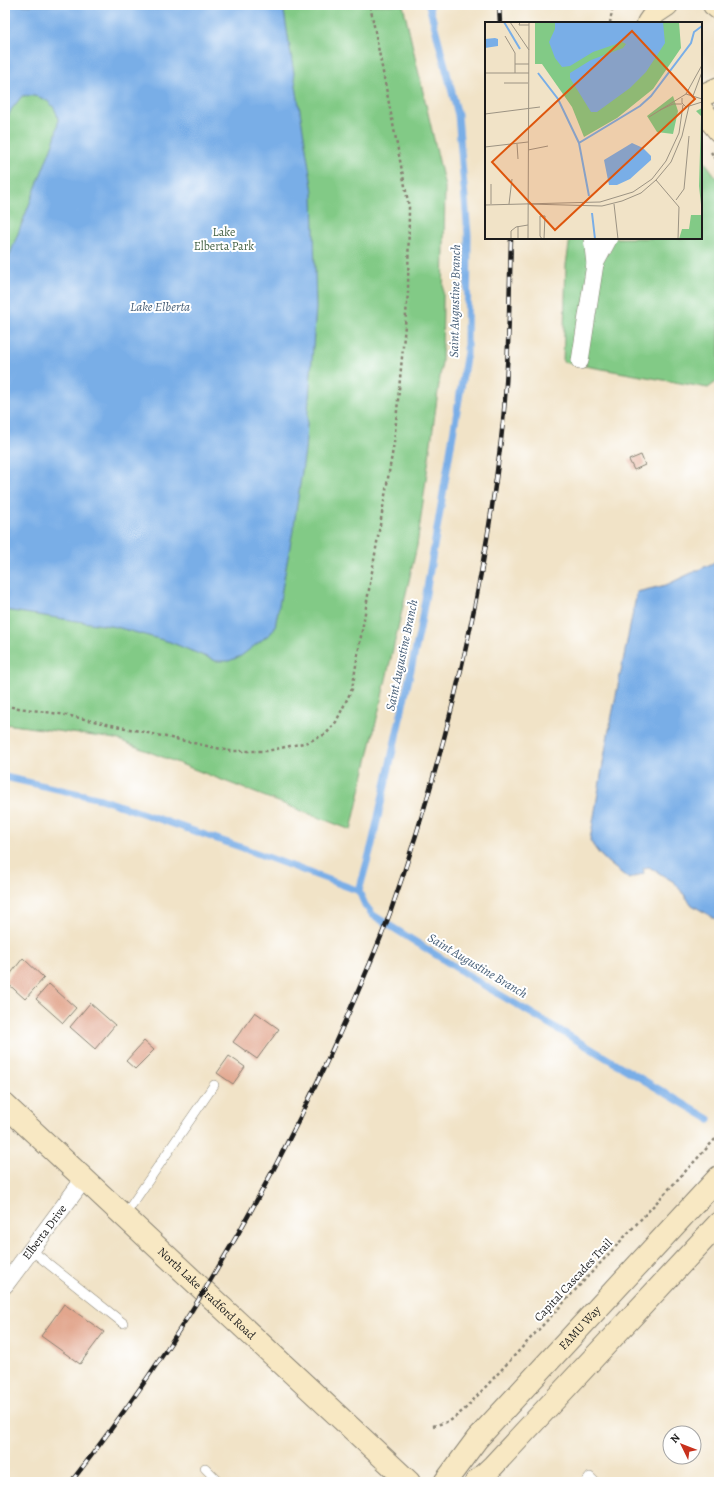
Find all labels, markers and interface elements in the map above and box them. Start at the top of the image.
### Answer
inset map [485,22,702,239]
park label: Lake Elberta Park [194,224,254,254]
water label: Saint Augustine Branch [445,244,464,358]
water label: Lake Elberta [130,298,190,315]
water label: Saint Augustine Branch [381,598,422,712]
water label: Saint Augustine Branch [425,929,531,1002]
street label: Elberta Drive [19,1201,70,1263]
street label: Capital Cascades Trail [530,1235,616,1325]
street label: North Lake Bradford Road [154,1244,260,1343]
street label: FAMU Way [555,1302,605,1353]
north arrow [662,1425,702,1465]
text: N [667,1430,683,1447]

